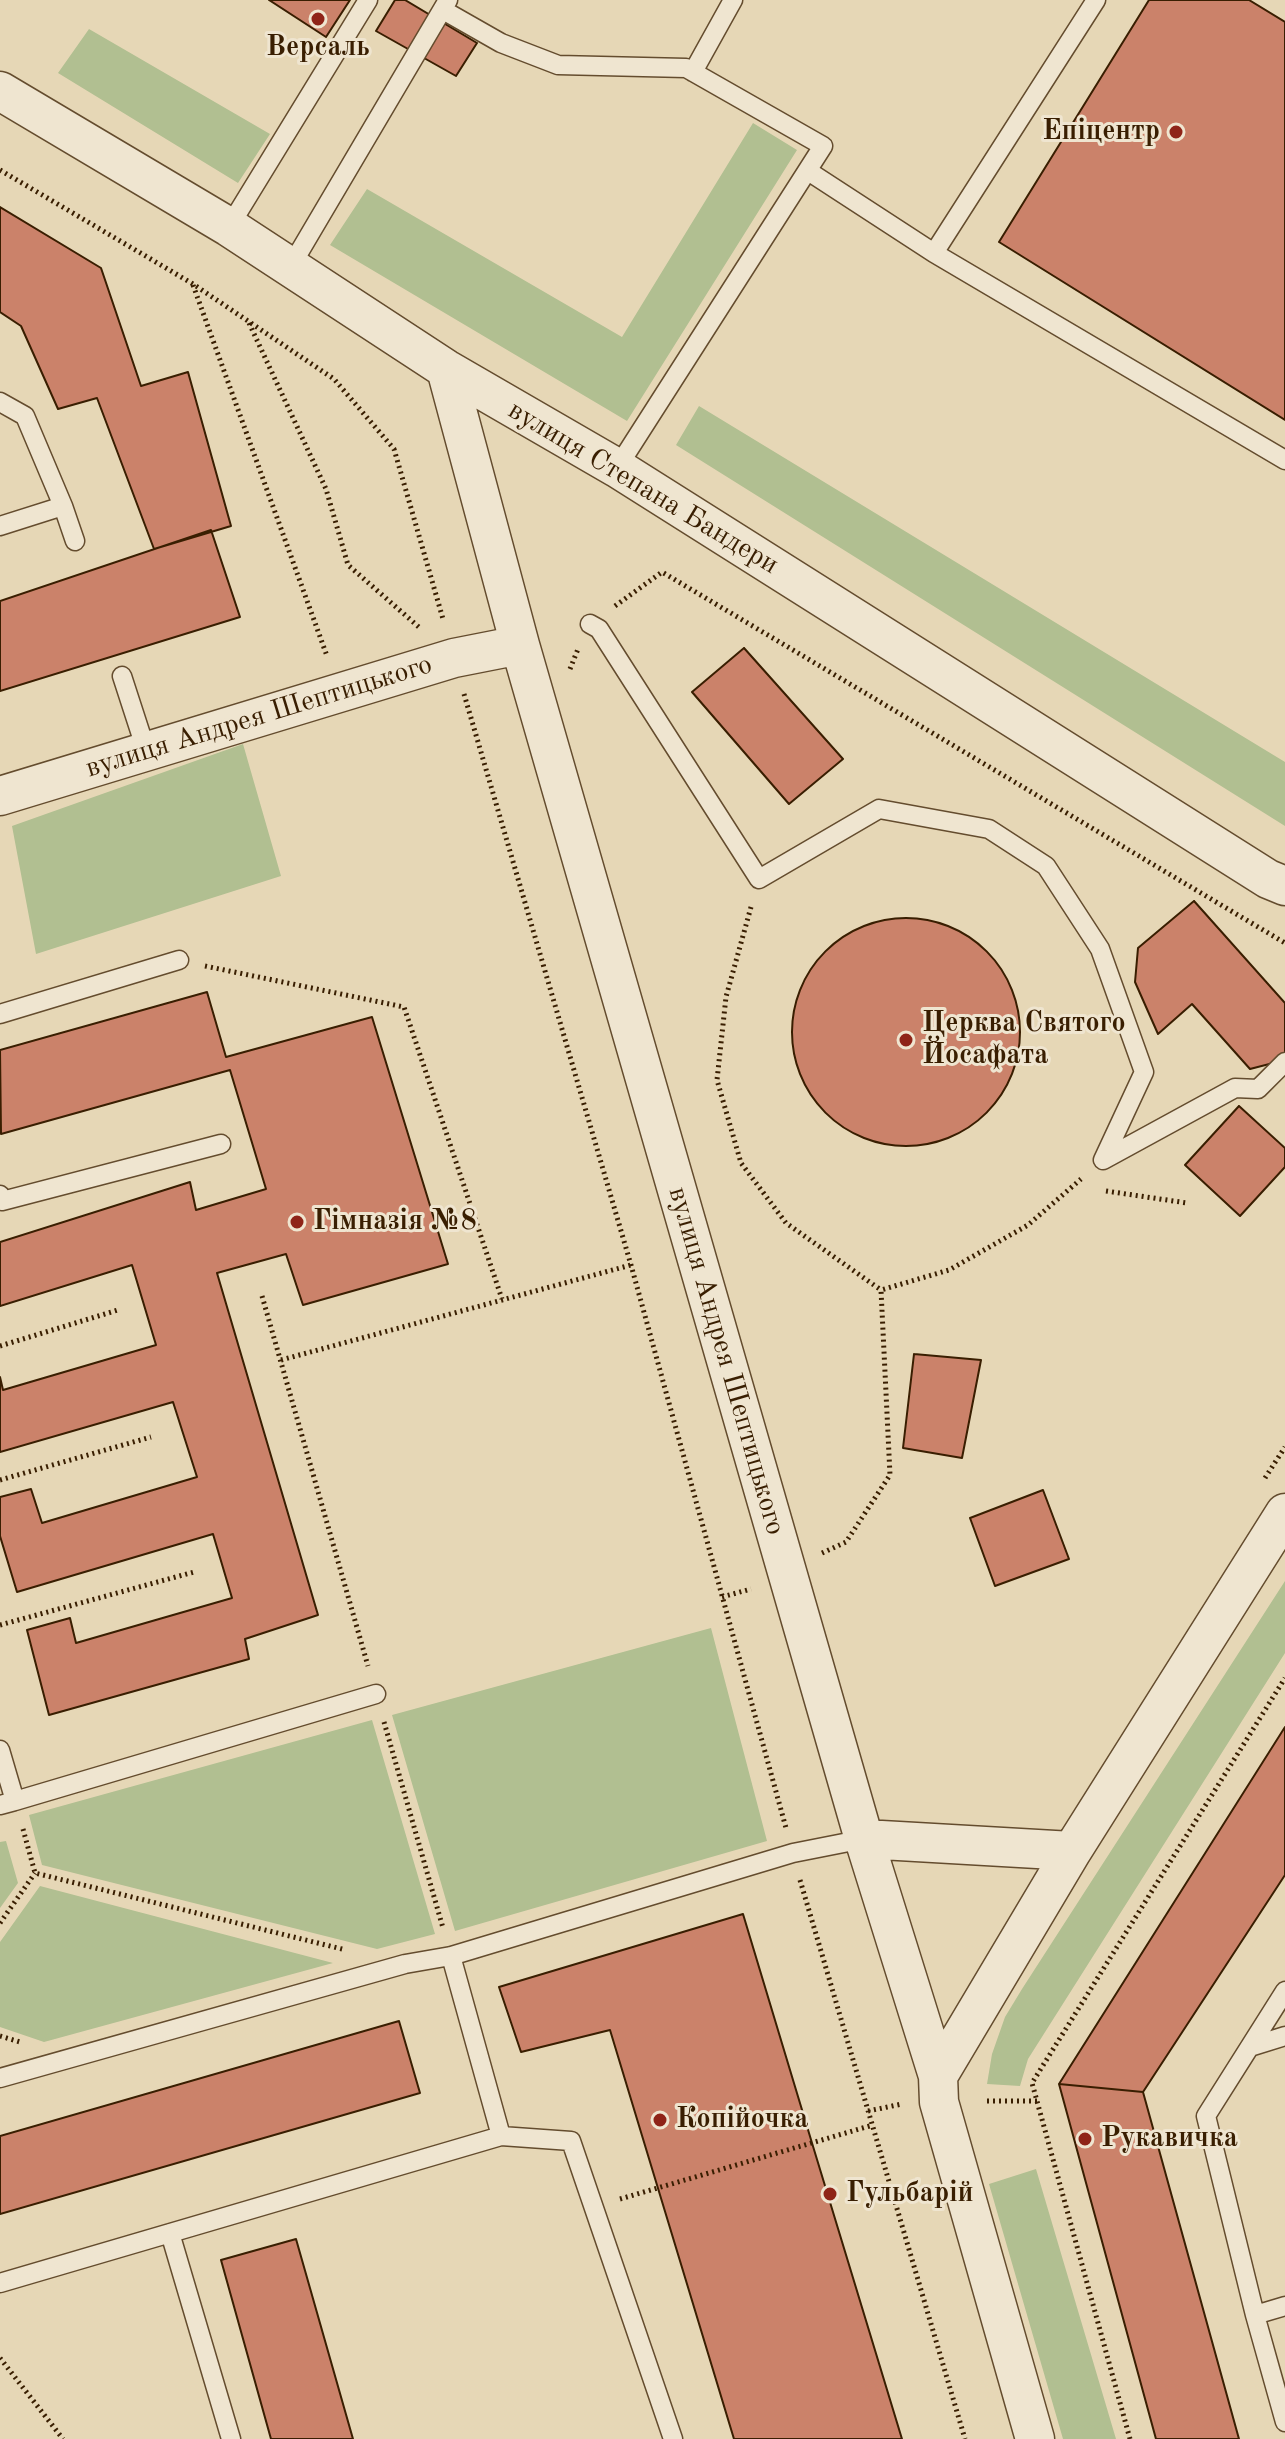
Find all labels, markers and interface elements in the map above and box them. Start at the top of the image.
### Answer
marker: Версаль [309,10,327,28]
place label: Версаль [266,31,370,65]
place label: Епіцентр [1042,115,1160,149]
marker: Епіцентр [1167,123,1185,141]
street label: вулиця Степана Бандери [502,394,784,582]
street label: вулиця Андрея Шептицького [82,648,436,786]
place label: Церква Святого Йосафата [922,1007,1126,1073]
marker: Церква Святого Йосафата [897,1031,915,1049]
street label: вулиця Андрея Шептицького [660,1183,792,1539]
place label: Гімназія №8 [313,1205,477,1239]
marker: Гімназія №8 [288,1213,306,1231]
place label: Копійочка [676,2103,809,2137]
marker: Копійочка [651,2111,669,2129]
place label: Рукавичка [1101,2122,1238,2156]
marker: Рукавичка [1076,2130,1094,2148]
place label: Гульбарій [846,2177,973,2211]
marker: Гульбарій [821,2185,839,2203]

